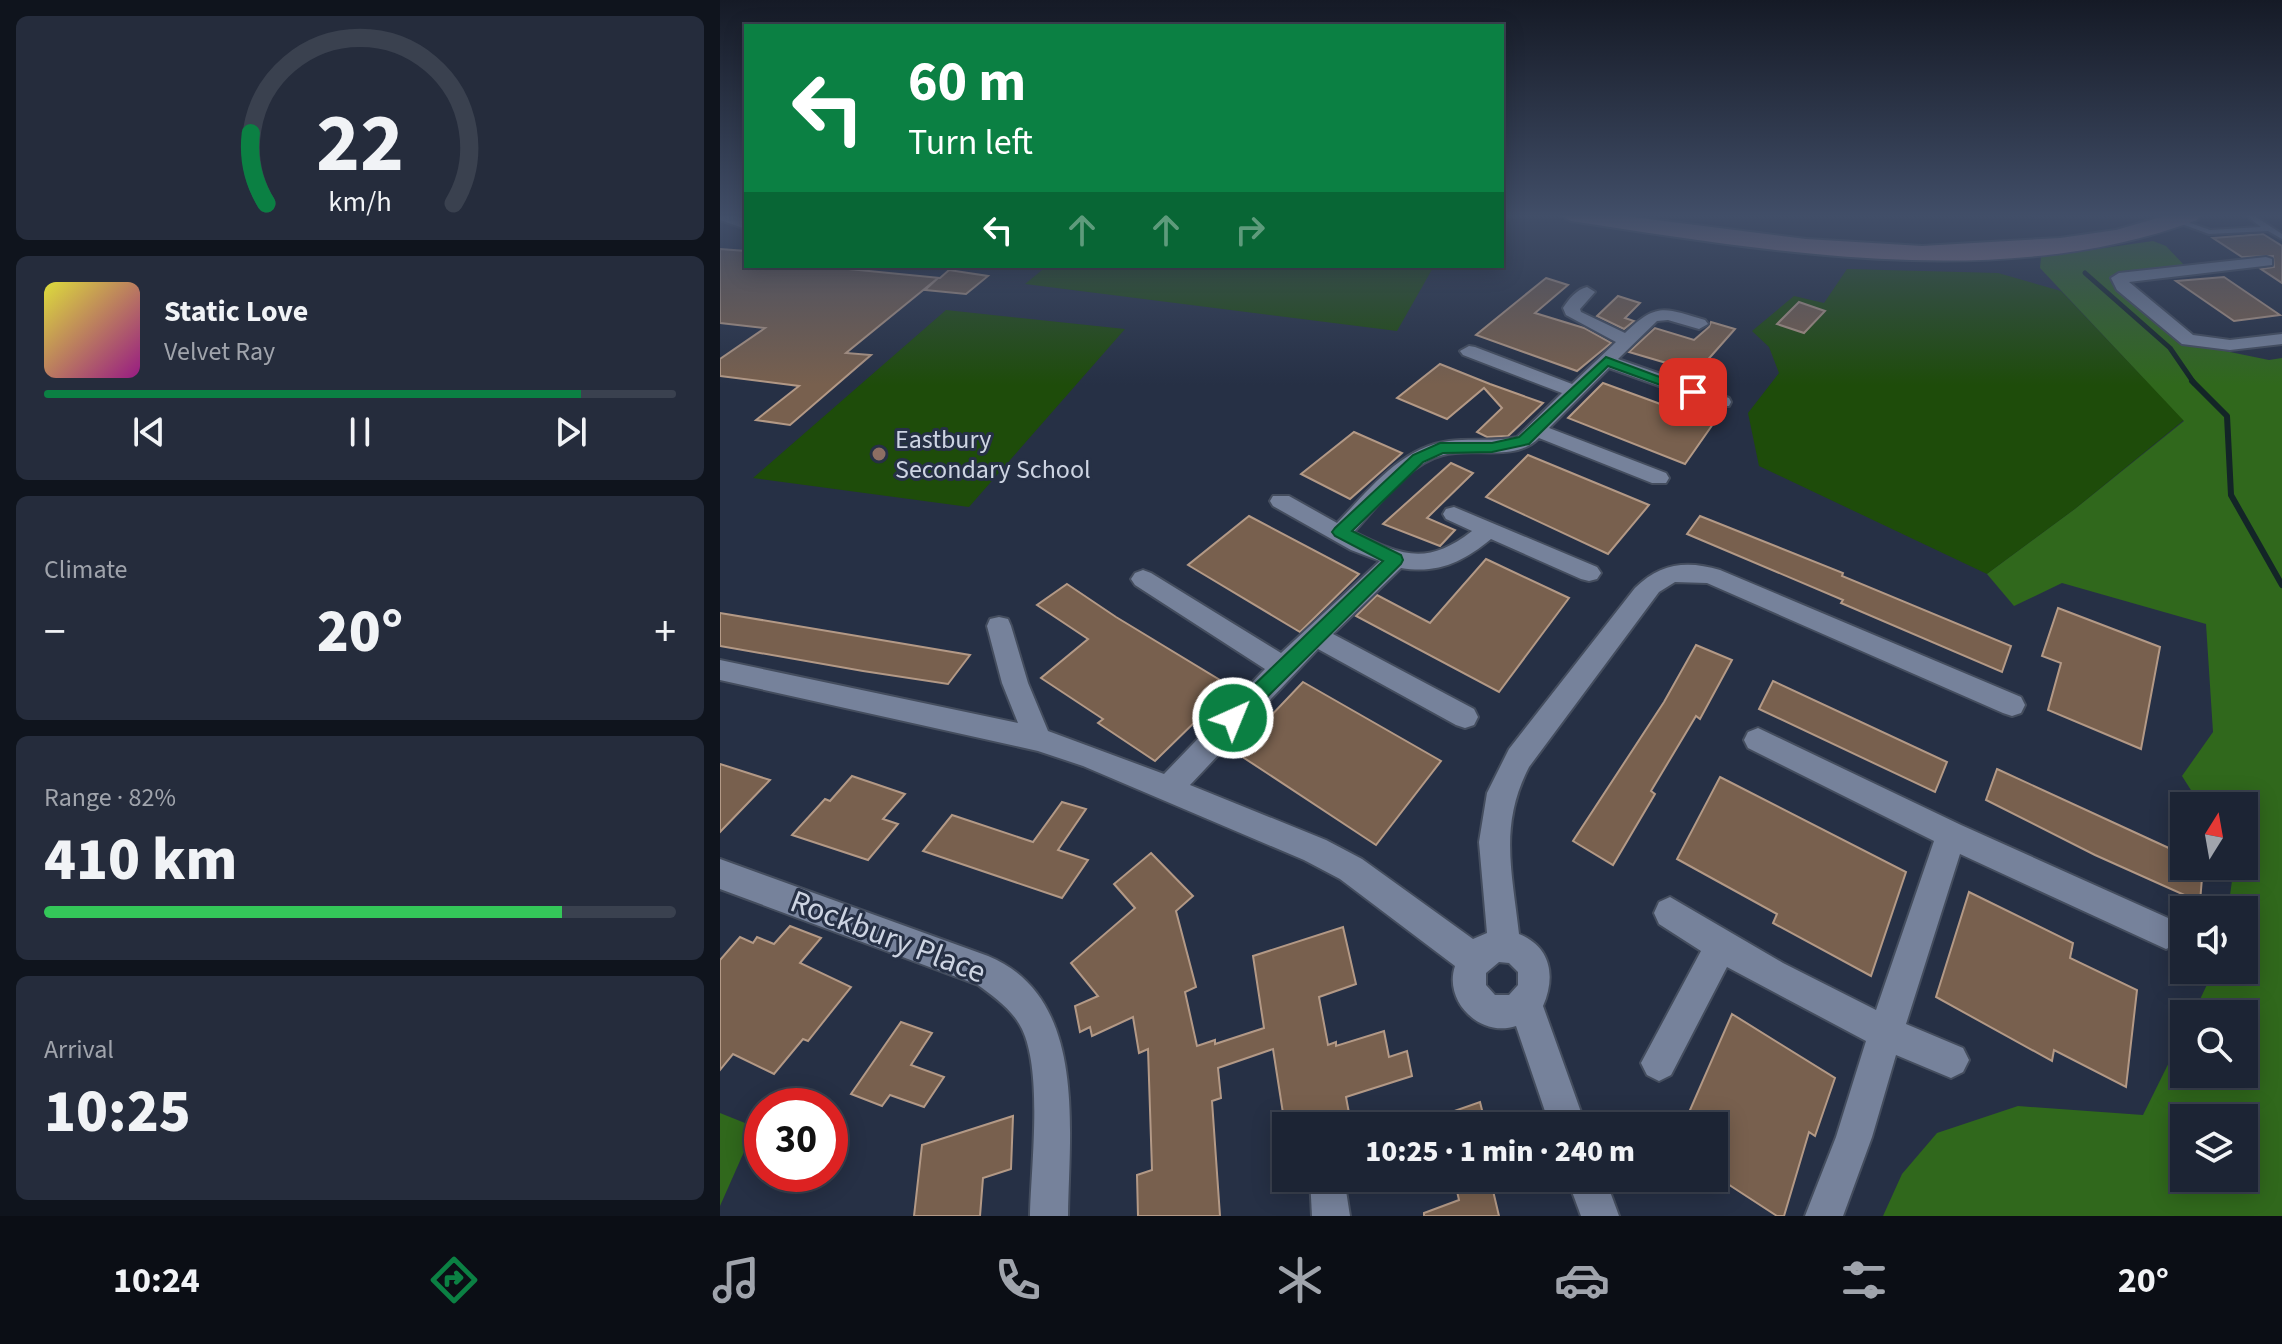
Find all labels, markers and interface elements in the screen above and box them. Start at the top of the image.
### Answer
text: 60 m [908,43,1026,122]
icon: left [776,56,880,160]
text: 22 [316,85,404,203]
text: Turn left [908,117,1033,168]
text: km/h [328,182,392,222]
icon: left [976,208,1020,252]
icon: ahead [1060,208,1104,252]
icon: ahead [1144,208,1188,252]
icon: right [1228,208,1272,252]
text: Static Love [164,290,308,333]
text: Velvet Ray [164,333,275,370]
pin [1659,358,1727,426]
icon: arrive [1671,370,1715,414]
icon: previous [127,410,171,454]
icon: pause [338,410,382,454]
icon: next [549,410,593,454]
place label: Eastbury Secondary School [895,421,1091,488]
marker: Eastbury Secondary School [870,445,888,463]
text: Climate [44,551,128,588]
text: 20° [317,590,403,675]
text: − [44,601,66,664]
text: + [654,601,676,664]
position arrow [1191,676,1275,760]
text: Range · 82% [44,779,176,816]
north arrow [2170,792,2258,880]
map controls [2170,792,2258,1192]
text: 410 km [44,818,237,903]
street label: Rockbury Place [783,879,993,995]
button: sound [2170,896,2258,984]
button: search [2170,1000,2258,1088]
text: Arrival [44,1031,114,1068]
text: 10:25 [44,1070,191,1155]
speed limit sign: 30 [744,1088,848,1192]
button: layers [2170,1104,2258,1192]
text: 10:25 · 1 min · 240 m [1365,1130,1635,1173]
icon: directions [426,1252,482,1308]
icon: music [708,1252,764,1308]
icon: phone [990,1252,1046,1308]
icon: climate [1272,1252,1328,1308]
icon: car [1554,1252,1610,1308]
icon: filters [1836,1252,1892,1308]
text: 10:24 [113,1255,200,1306]
text: 20° [2118,1255,2169,1306]

